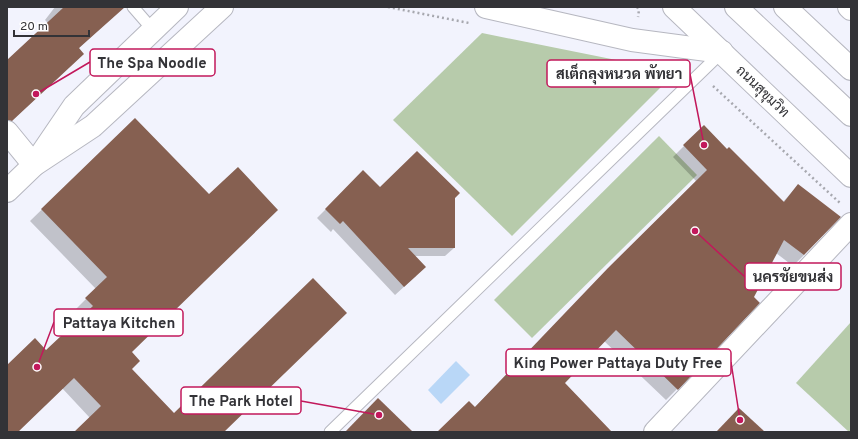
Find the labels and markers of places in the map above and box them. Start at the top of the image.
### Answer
callout: The Spa Noodle [90,49,215,76]
callout: สเต็กลุงหนวด พัทยา [547,60,690,87]
callout: นครชัยขนส่ง [745,263,841,290]
callout: Pattaya Kitchen [54,309,183,336]
callout: King Power Pattaya Duty Free [506,349,731,376]
callout: The Park Hotel [181,387,301,414]

